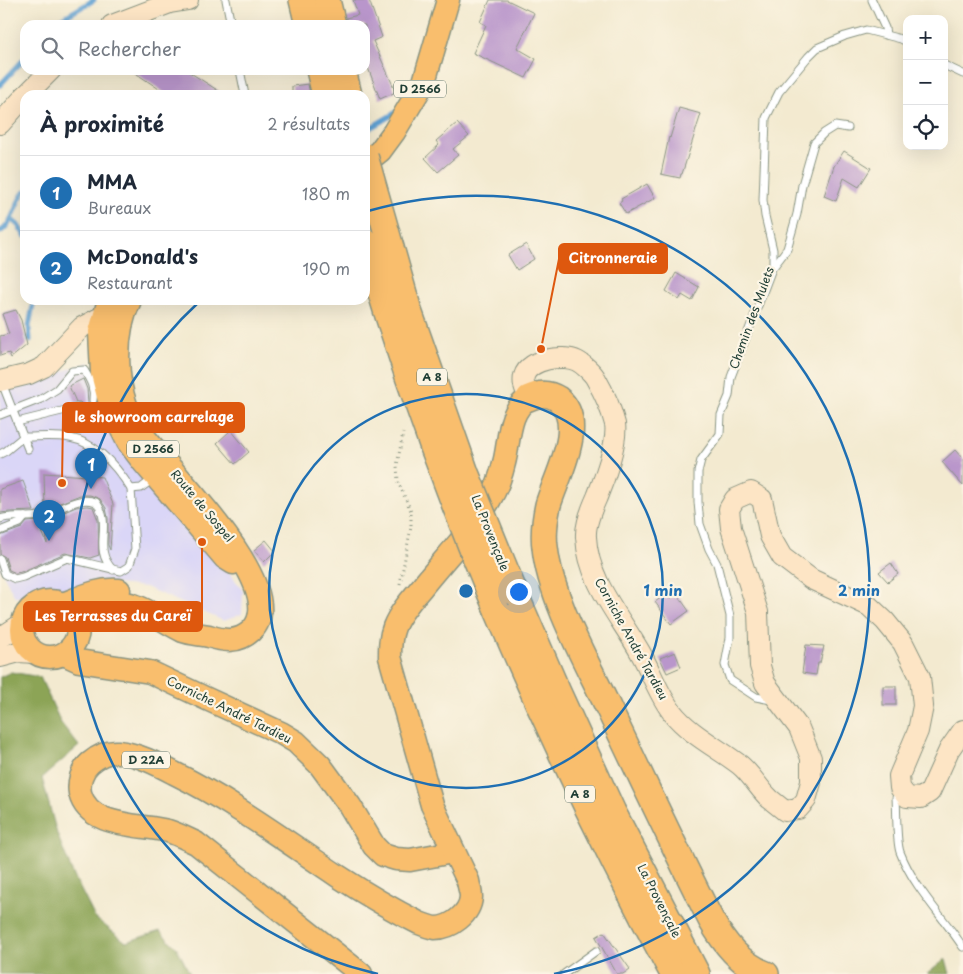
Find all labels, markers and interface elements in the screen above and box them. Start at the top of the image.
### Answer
map controls [903,15,948,150]
button: + [903,15,948,60]
search box [20,20,370,75]
icon: search [38,34,66,62]
text: Rechercher [78,34,181,62]
button: − [903,60,948,105]
road number: D 2566 [394,80,446,98]
button: locate [903,105,948,150]
text: À proximité [40,107,164,139]
text: 2 résultats [267,111,350,135]
text: MMA [87,167,137,195]
text: 1 [52,181,60,205]
text: 180 m [302,181,350,205]
text: Bureaux [87,195,151,219]
text: McDonald's [87,242,198,270]
callout: Citronneraie [559,244,667,273]
text: Citronneraie [569,247,658,268]
text: 2 [50,256,62,280]
text: 190 m [302,256,350,280]
street label: Chemin des Mulets [724,264,778,371]
text: Restaurant [87,270,173,294]
road number: A 8 [417,368,447,386]
callout: le showroom carrelage [63,403,244,432]
text: le showroom carrelage [74,406,234,427]
road number: D 2566 [127,440,179,458]
pin: 1 [75,448,107,489]
street label: Route de Sospel [167,465,239,546]
street label: La Provençale [467,492,515,574]
pin: 2 [33,500,65,541]
street label: Corniche André Tardieu [591,574,673,703]
text: 1 min [644,578,682,601]
text: 2 min [838,578,880,601]
your location [506,579,532,605]
centre of rings [457,582,475,600]
callout: Les Terrasses du Careï [24,602,202,631]
text: Les Terrasses du Careï [35,605,193,626]
street label: Corniche André Tardieu [164,671,295,747]
road number: D 22A [122,752,170,768]
road number: A 8 [565,786,595,802]
street label: La Provençale [634,860,686,941]

